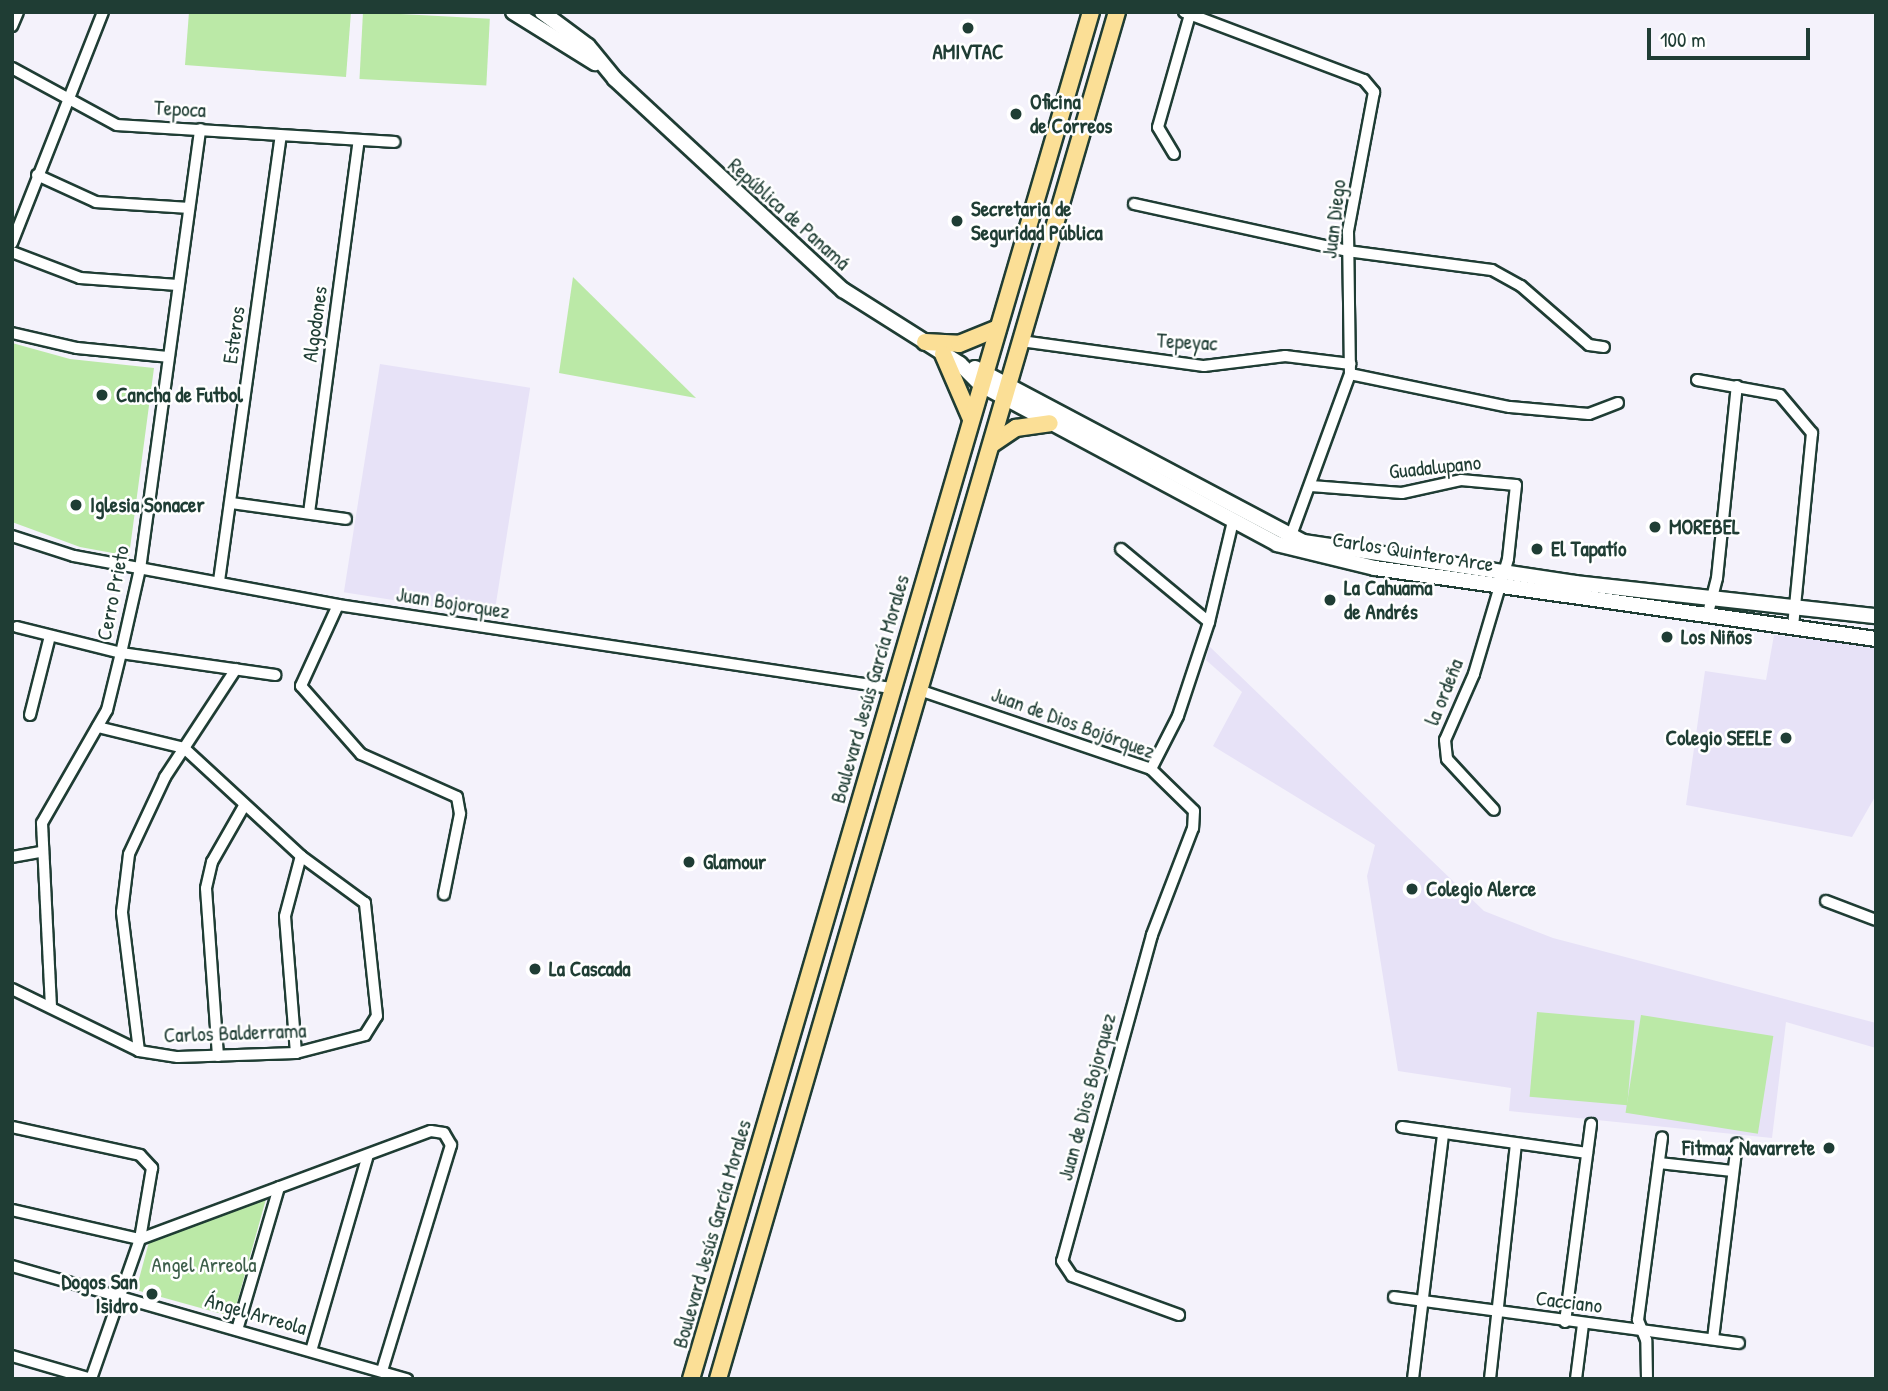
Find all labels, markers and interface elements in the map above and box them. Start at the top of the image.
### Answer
scale bar [1650,14,1813,58]
marker: AMIVTAC [960,20,976,36]
text: 100 m [1660,25,1706,54]
place label: AMIVTAC [932,39,1004,65]
place label: Oficina de Correos [1030,89,1112,139]
street label: Tepoca [153,95,207,123]
marker: Oficina de Correos [1008,106,1024,122]
street label: República de Panamá [723,153,855,275]
street label: Juan Diego [1317,178,1351,260]
place label: Secretaria de Seguridad Pública [971,196,1103,246]
marker: Secretaria de Seguridad Pública [949,213,965,229]
street label: Algodones [297,285,333,363]
street label: Esteros [218,305,250,365]
street label: Tepeyac [1156,328,1218,356]
place label: Cancha de Futbol [116,382,243,408]
marker: Cancha de Futbol [94,387,110,403]
street label: Guadalupano [1388,450,1482,484]
place label: Iglesia Sonacer [90,492,204,518]
marker: Iglesia Sonacer [68,497,84,513]
place label: MOREBEL [1669,514,1740,540]
marker: MOREBEL [1647,519,1663,535]
street label: Carlos Quintero Arce [1331,527,1495,577]
place label: El Tapatío [1551,536,1626,562]
marker: El Tapatío [1529,541,1545,557]
street label: Cerro Prieto [91,543,135,643]
street label: Boulevard Jesús García Morales [825,572,915,806]
place label: La Cahuama de Andrés [1344,575,1433,625]
street label: Juan Bojorquez [394,582,512,624]
marker: La Cahuama de Andrés [1322,592,1338,608]
place label: Los Niños [1681,624,1752,650]
marker: Los Niños [1659,629,1675,645]
street label: la ordeña [1419,655,1469,729]
street label: Juan de Dios Bojórquez [988,682,1158,764]
place label: Colegio SEELE [1665,725,1772,751]
marker: Colegio SEELE [1778,730,1794,746]
place label: Glamour [703,849,766,875]
marker: Glamour [681,854,697,870]
place label: Colegio Alerce [1426,876,1536,902]
marker: Colegio Alerce [1404,881,1420,897]
place label: La Cascada [549,956,631,982]
marker: La Cascada [527,961,543,977]
street label: Juan de Dios Bojorquez [1053,1011,1121,1183]
street label: Carlos Balderrama [163,1018,307,1048]
street label: Boulevard Jesús García Morales [667,1117,757,1351]
place label: Fitmax Navarrete [1682,1135,1815,1161]
marker: Fitmax Navarrete [1821,1140,1837,1156]
park label: Angel Arreola [152,1252,256,1278]
place label: Dogos San Isidro [61,1269,138,1319]
street label: Cacciano [1534,1285,1604,1319]
marker: Dogos San Isidro [144,1286,160,1302]
street label: Ángel Arreola [202,1287,310,1341]

